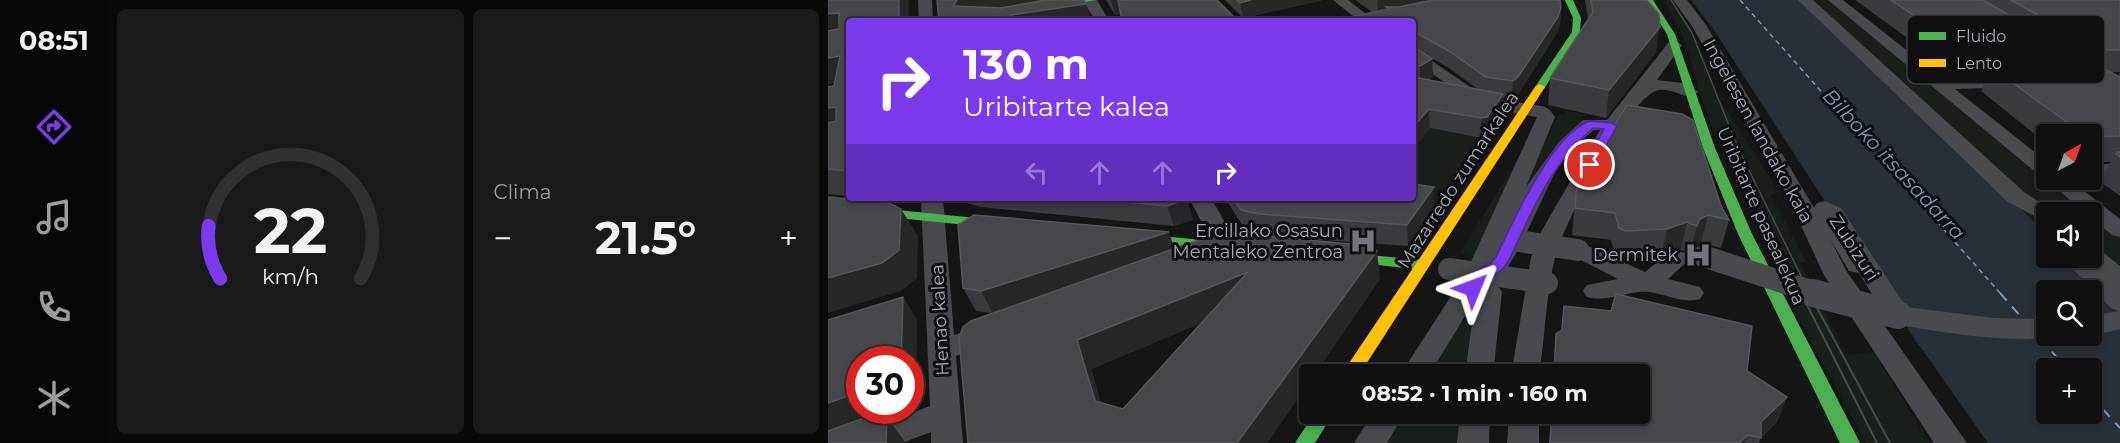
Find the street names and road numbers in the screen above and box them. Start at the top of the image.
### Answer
street label: Ingelesen landako kaia [1698,35,1818,227]
street label: Mazarredo zumarkalea [1393,88,1523,272]
street label: Uribitarte pasealekua [1712,124,1810,308]
street label: Zubizuri [1825,211,1883,285]
street label: Henao kalea [926,264,954,376]

